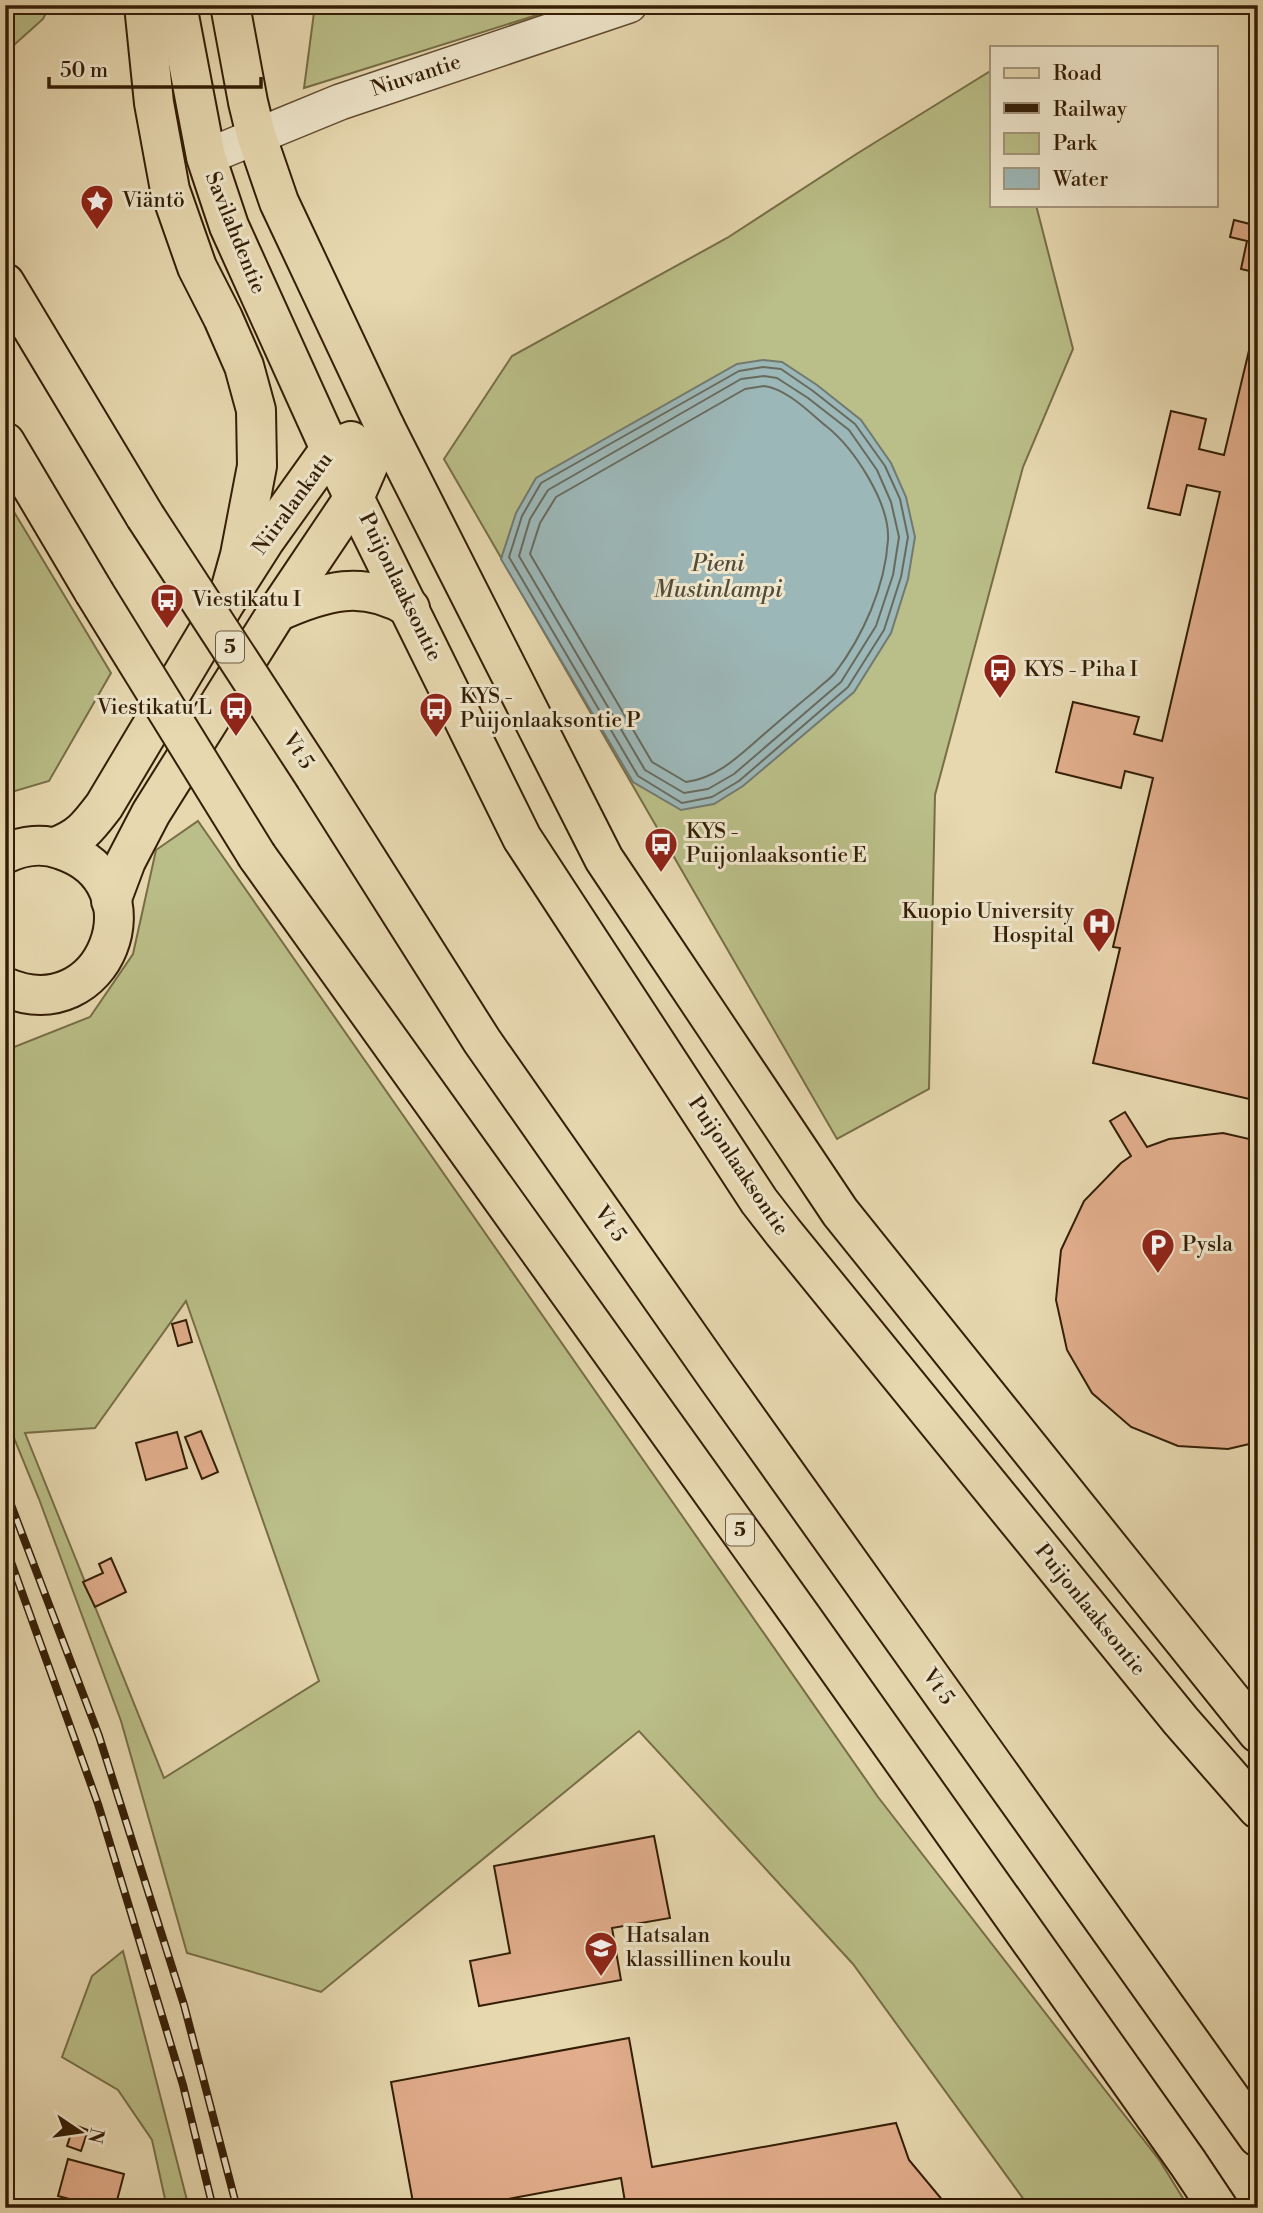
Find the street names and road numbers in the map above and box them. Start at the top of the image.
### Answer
street label: Niuvantie [368,49,464,103]
street label: Savilahdentie [199,168,271,298]
street label: Niiralankatu [247,448,339,560]
street label: Puijonlaaksontie [353,508,447,666]
road number: 5 [216,632,244,662]
street label: Vt 5 [276,727,319,774]
street label: Puijonlaaksontie [682,1092,794,1240]
street label: Vt 5 [588,1200,632,1247]
road number: 5 [726,1514,754,1546]
street label: Puijonlaaksontie [1029,1539,1151,1681]
street label: Vt 5 [916,1663,960,1710]

